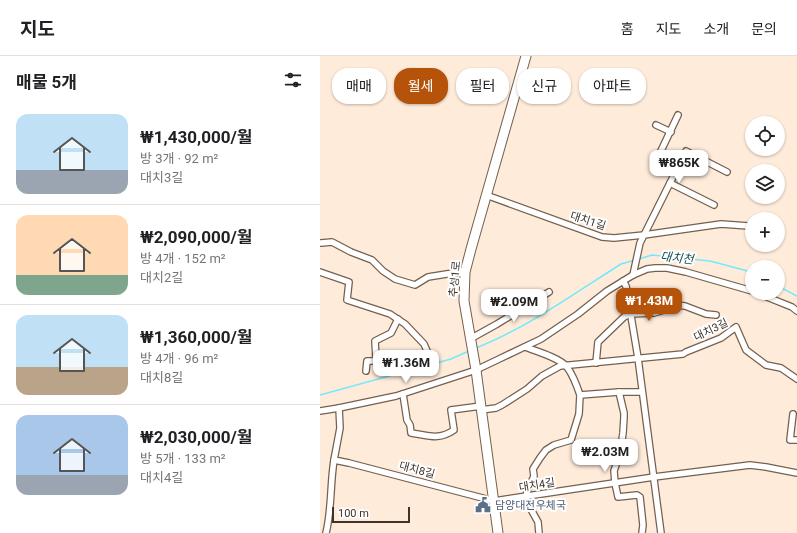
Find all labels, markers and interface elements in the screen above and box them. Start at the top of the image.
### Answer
text: 지도 [20,18,55,41]
text: 홈 [621,21,634,37]
text: 지도 [656,21,681,37]
text: 소개 [703,21,729,37]
text: 문의 [751,21,777,37]
chip: 매매 [332,68,386,104]
chip: 월세 [394,68,448,104]
chip: 필터 [456,68,509,104]
chip: 신규 [517,68,571,104]
chip: 아파트 [579,68,646,104]
icon: filters [282,69,304,91]
text: 매물 5개 [16,72,77,92]
map controls [745,116,785,300]
button: locate [745,116,785,156]
text: ₩1,430,000/월 [140,127,252,147]
icon: home [48,130,96,178]
pin: ₩865K [651,150,707,184]
text: 방 3개 · 92 m² [140,151,218,166]
text: ₩865K [658,155,700,170]
button: layers [745,164,785,204]
text: 대치3길 [140,170,183,185]
street label: 대치1길 [569,209,607,233]
button: + [745,212,785,252]
text: ₩2,090,000/월 [140,227,252,247]
icon: home [48,231,96,279]
water label: 대치천 [660,249,696,267]
text: 방 4개 · 152 m² [140,251,226,266]
street label: 추성1로 [447,260,463,298]
button: − [745,260,785,300]
text: 대치2길 [140,270,183,285]
pin: ₩1.43M [616,288,682,322]
pin: ₩2.09M [481,289,547,323]
text: ₩1.43M [625,293,673,308]
text: ₩2.09M [490,294,538,309]
street label: 대치3길 [692,316,730,344]
text: ₩1,360,000/월 [140,327,252,347]
icon: home [48,331,96,379]
pin: ₩1.36M [373,350,439,384]
text: 방 4개 · 96 m² [140,351,218,366]
text: ₩1.36M [382,355,430,370]
text: 대치8길 [140,370,183,385]
text: ₩2,030,000/월 [140,427,252,447]
icon: home [48,431,96,479]
pin: ₩2.03M [572,439,638,473]
text: ₩2.03M [581,444,629,459]
text: 방 5개 · 133 m² [140,451,226,466]
street label: 대치8길 [398,459,436,481]
text: 대치4길 [140,470,183,485]
street label: 대치4길 [518,476,556,494]
public building icon: 담양대전우체국 [474,496,492,514]
place label: 담양대전우체국 [495,499,566,512]
scale bar [332,505,410,524]
text: 100 m [338,507,369,520]

